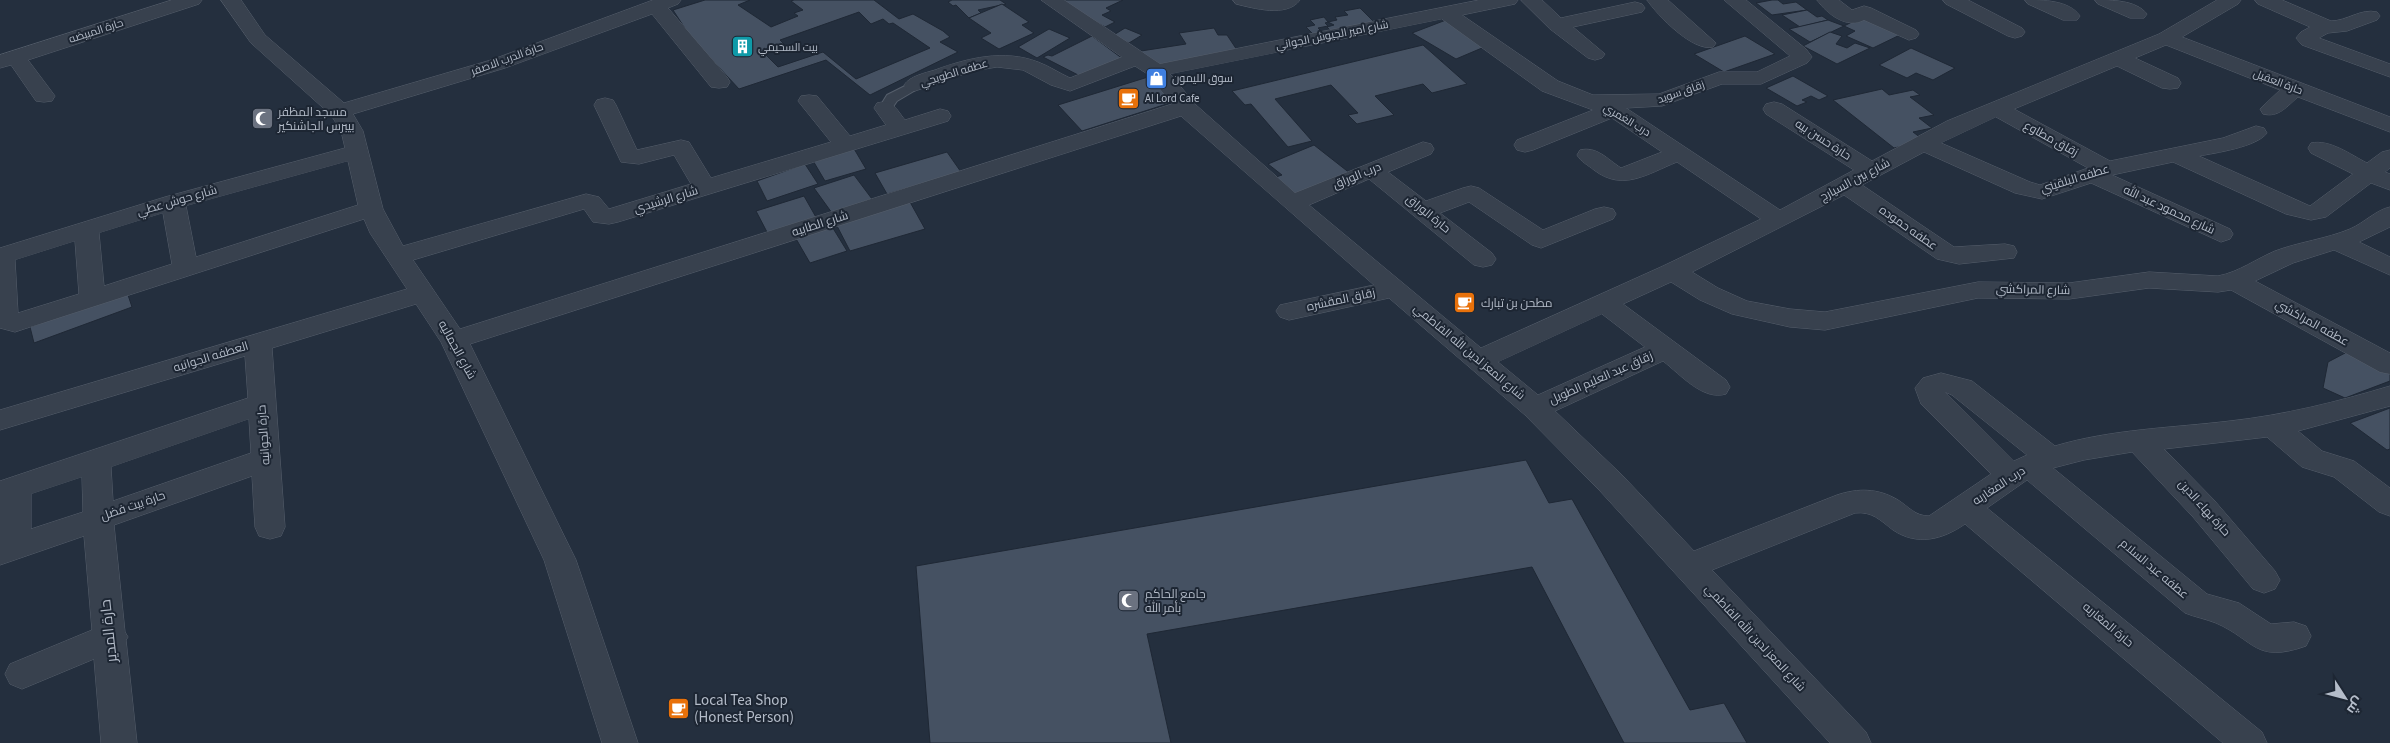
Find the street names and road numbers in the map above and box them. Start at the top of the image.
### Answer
street label: حارة المبيضه [67,15,125,47]
street label: شارع امير الجيوش الجواني [1274,17,1390,54]
street label: حارة الدرب الاصفر [468,39,545,79]
street label: عطفه الطوبجي [918,56,990,91]
street label: حارة العقيل [2251,66,2305,98]
street label: زقاق سويد [1655,77,1707,107]
street label: درب الغمري [1600,100,1653,141]
street label: حارة حسن بيه [1792,115,1854,165]
street label: زقاق مطاوع [2021,117,2081,161]
street label: شارع بين السيارج [1817,154,1893,206]
street label: درب الوراق [1330,158,1384,193]
street label: عطفه البلقيني [2038,160,2112,199]
street label: شارع حوش عطي [135,181,220,222]
street label: شارع محمود عبد الله [2120,181,2218,239]
street label: شارع الرشيدي [632,182,701,219]
street label: حارة الوراق [1402,191,1454,237]
street label: عطفه حموده [1875,202,1941,254]
street label: شارع الطابيه [790,207,850,241]
street label: شارع المراكشي [1996,281,2070,300]
street label: زقاق المقشره [1305,284,1377,316]
street label: عطفه المراكشي [2272,296,2352,351]
street label: شارع المعز لدين الله الفاطمي [1409,300,1529,405]
street label: شارع الجماليه [434,318,480,383]
street label: العطفه الجوانيه [171,338,251,376]
street label: زقاق عبد العليم الطويل [1546,347,1656,409]
street label: حارة الجوانيه [253,404,275,466]
street label: درب المغاربه [1969,462,2029,509]
street label: حارة بهاء الدين [2174,476,2234,540]
street label: حارة بيت فضل [98,487,168,525]
street label: عطفه عبد السلام [2116,535,2192,603]
street label: شارع المعز لدين الله الفاطمي [1700,581,1809,696]
street label: حارة المدير [95,598,123,665]
street label: حارة المغاربه [2079,599,2137,651]

